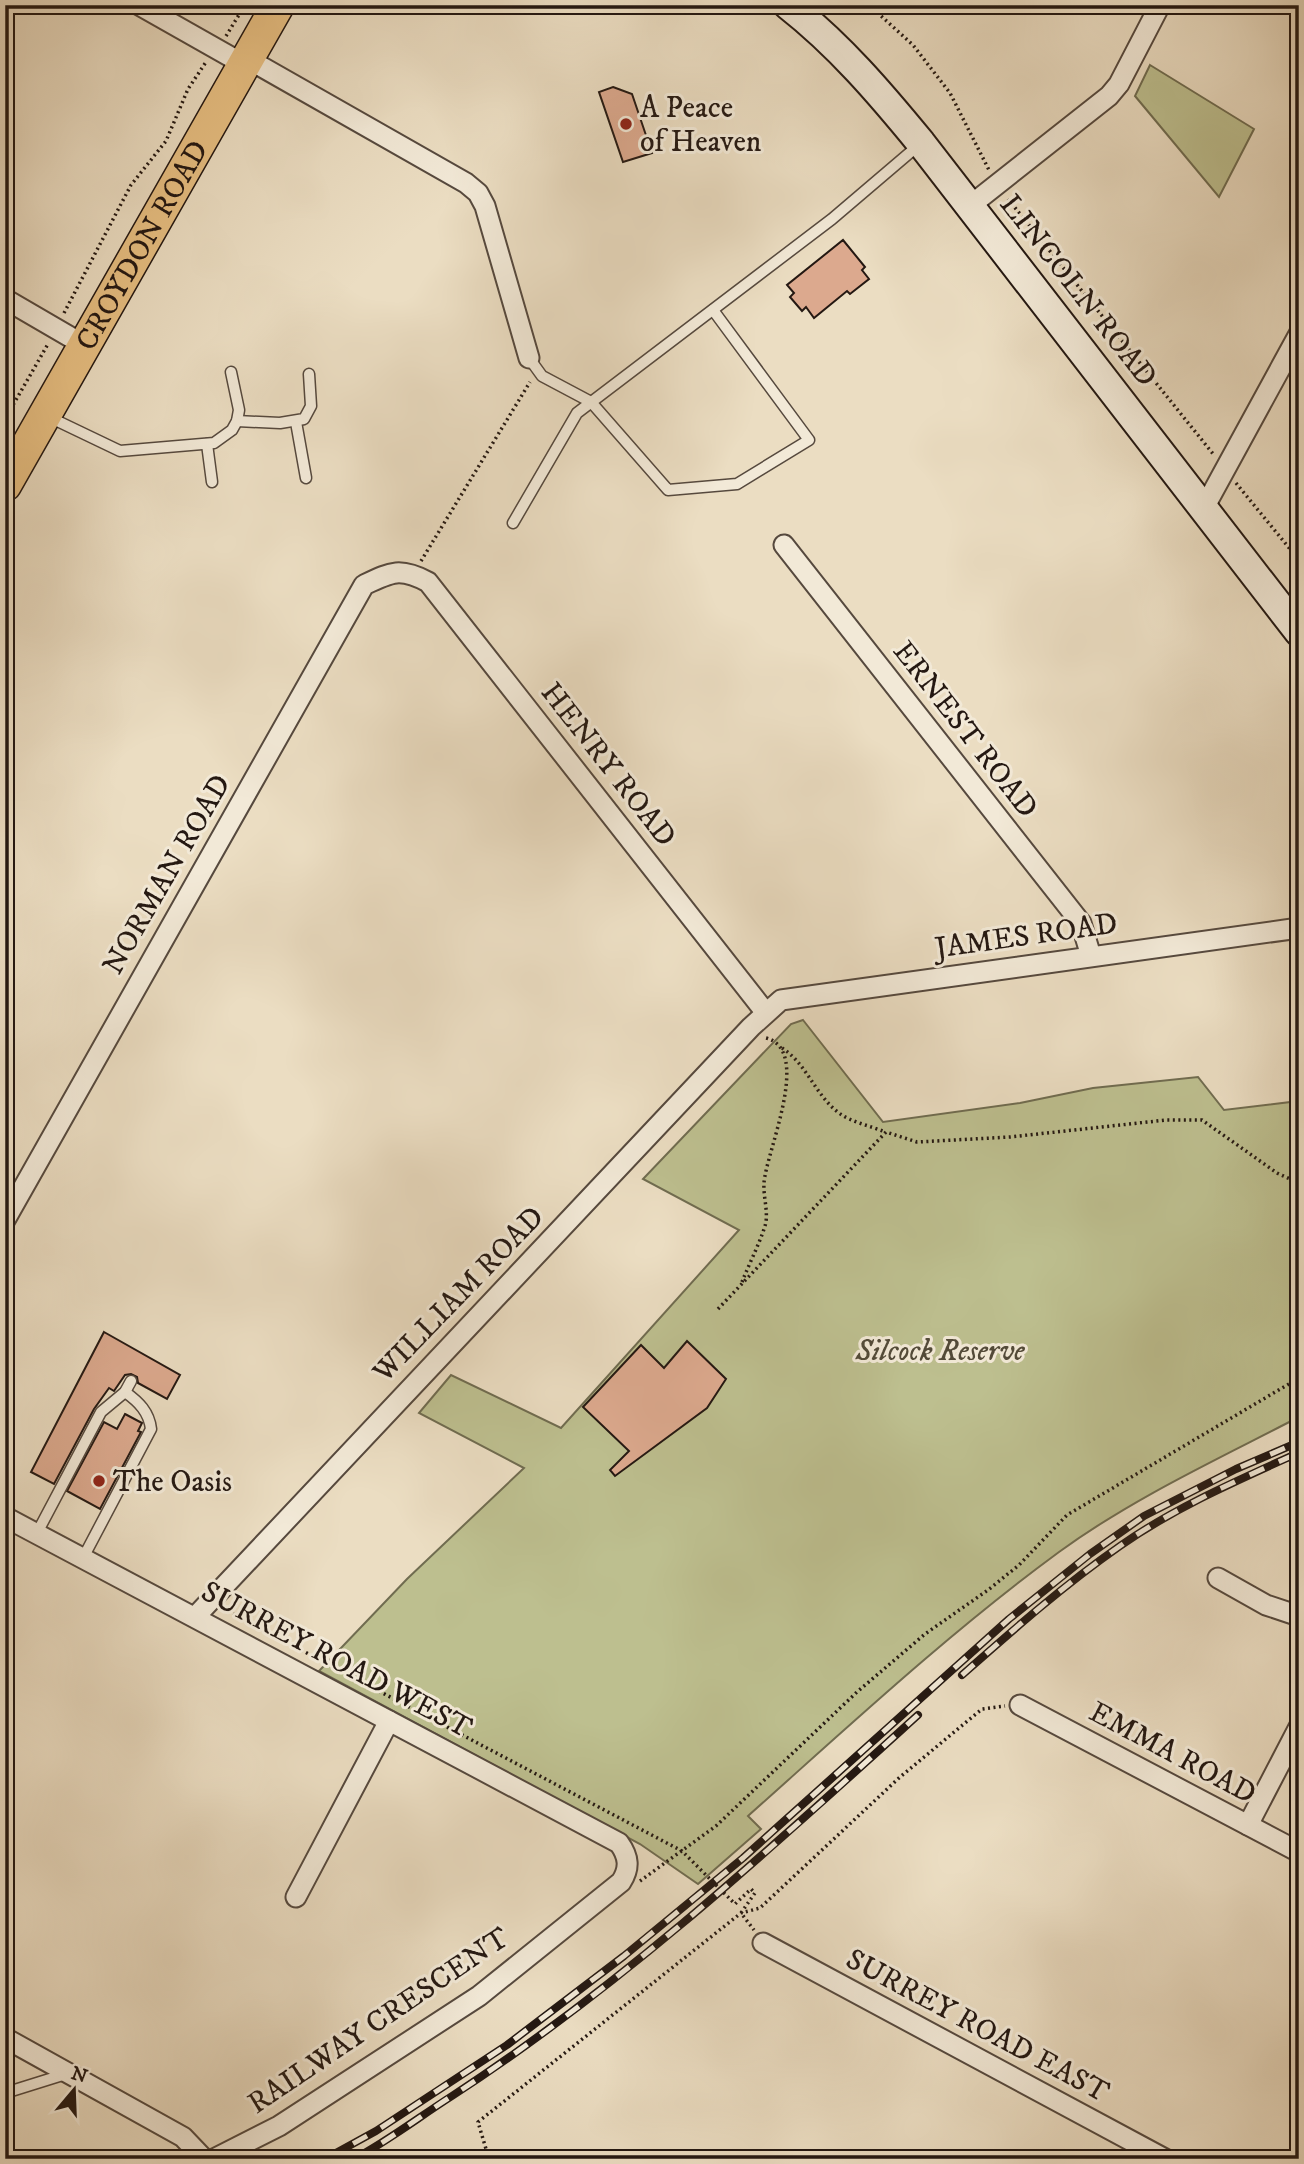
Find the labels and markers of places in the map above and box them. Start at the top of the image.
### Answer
place label: A Peace of Heaven [640,90,762,161]
marker: A Peace of Heaven [618,116,634,132]
place label: The Oasis [113,1464,232,1501]
marker: The Oasis [91,1473,107,1489]

